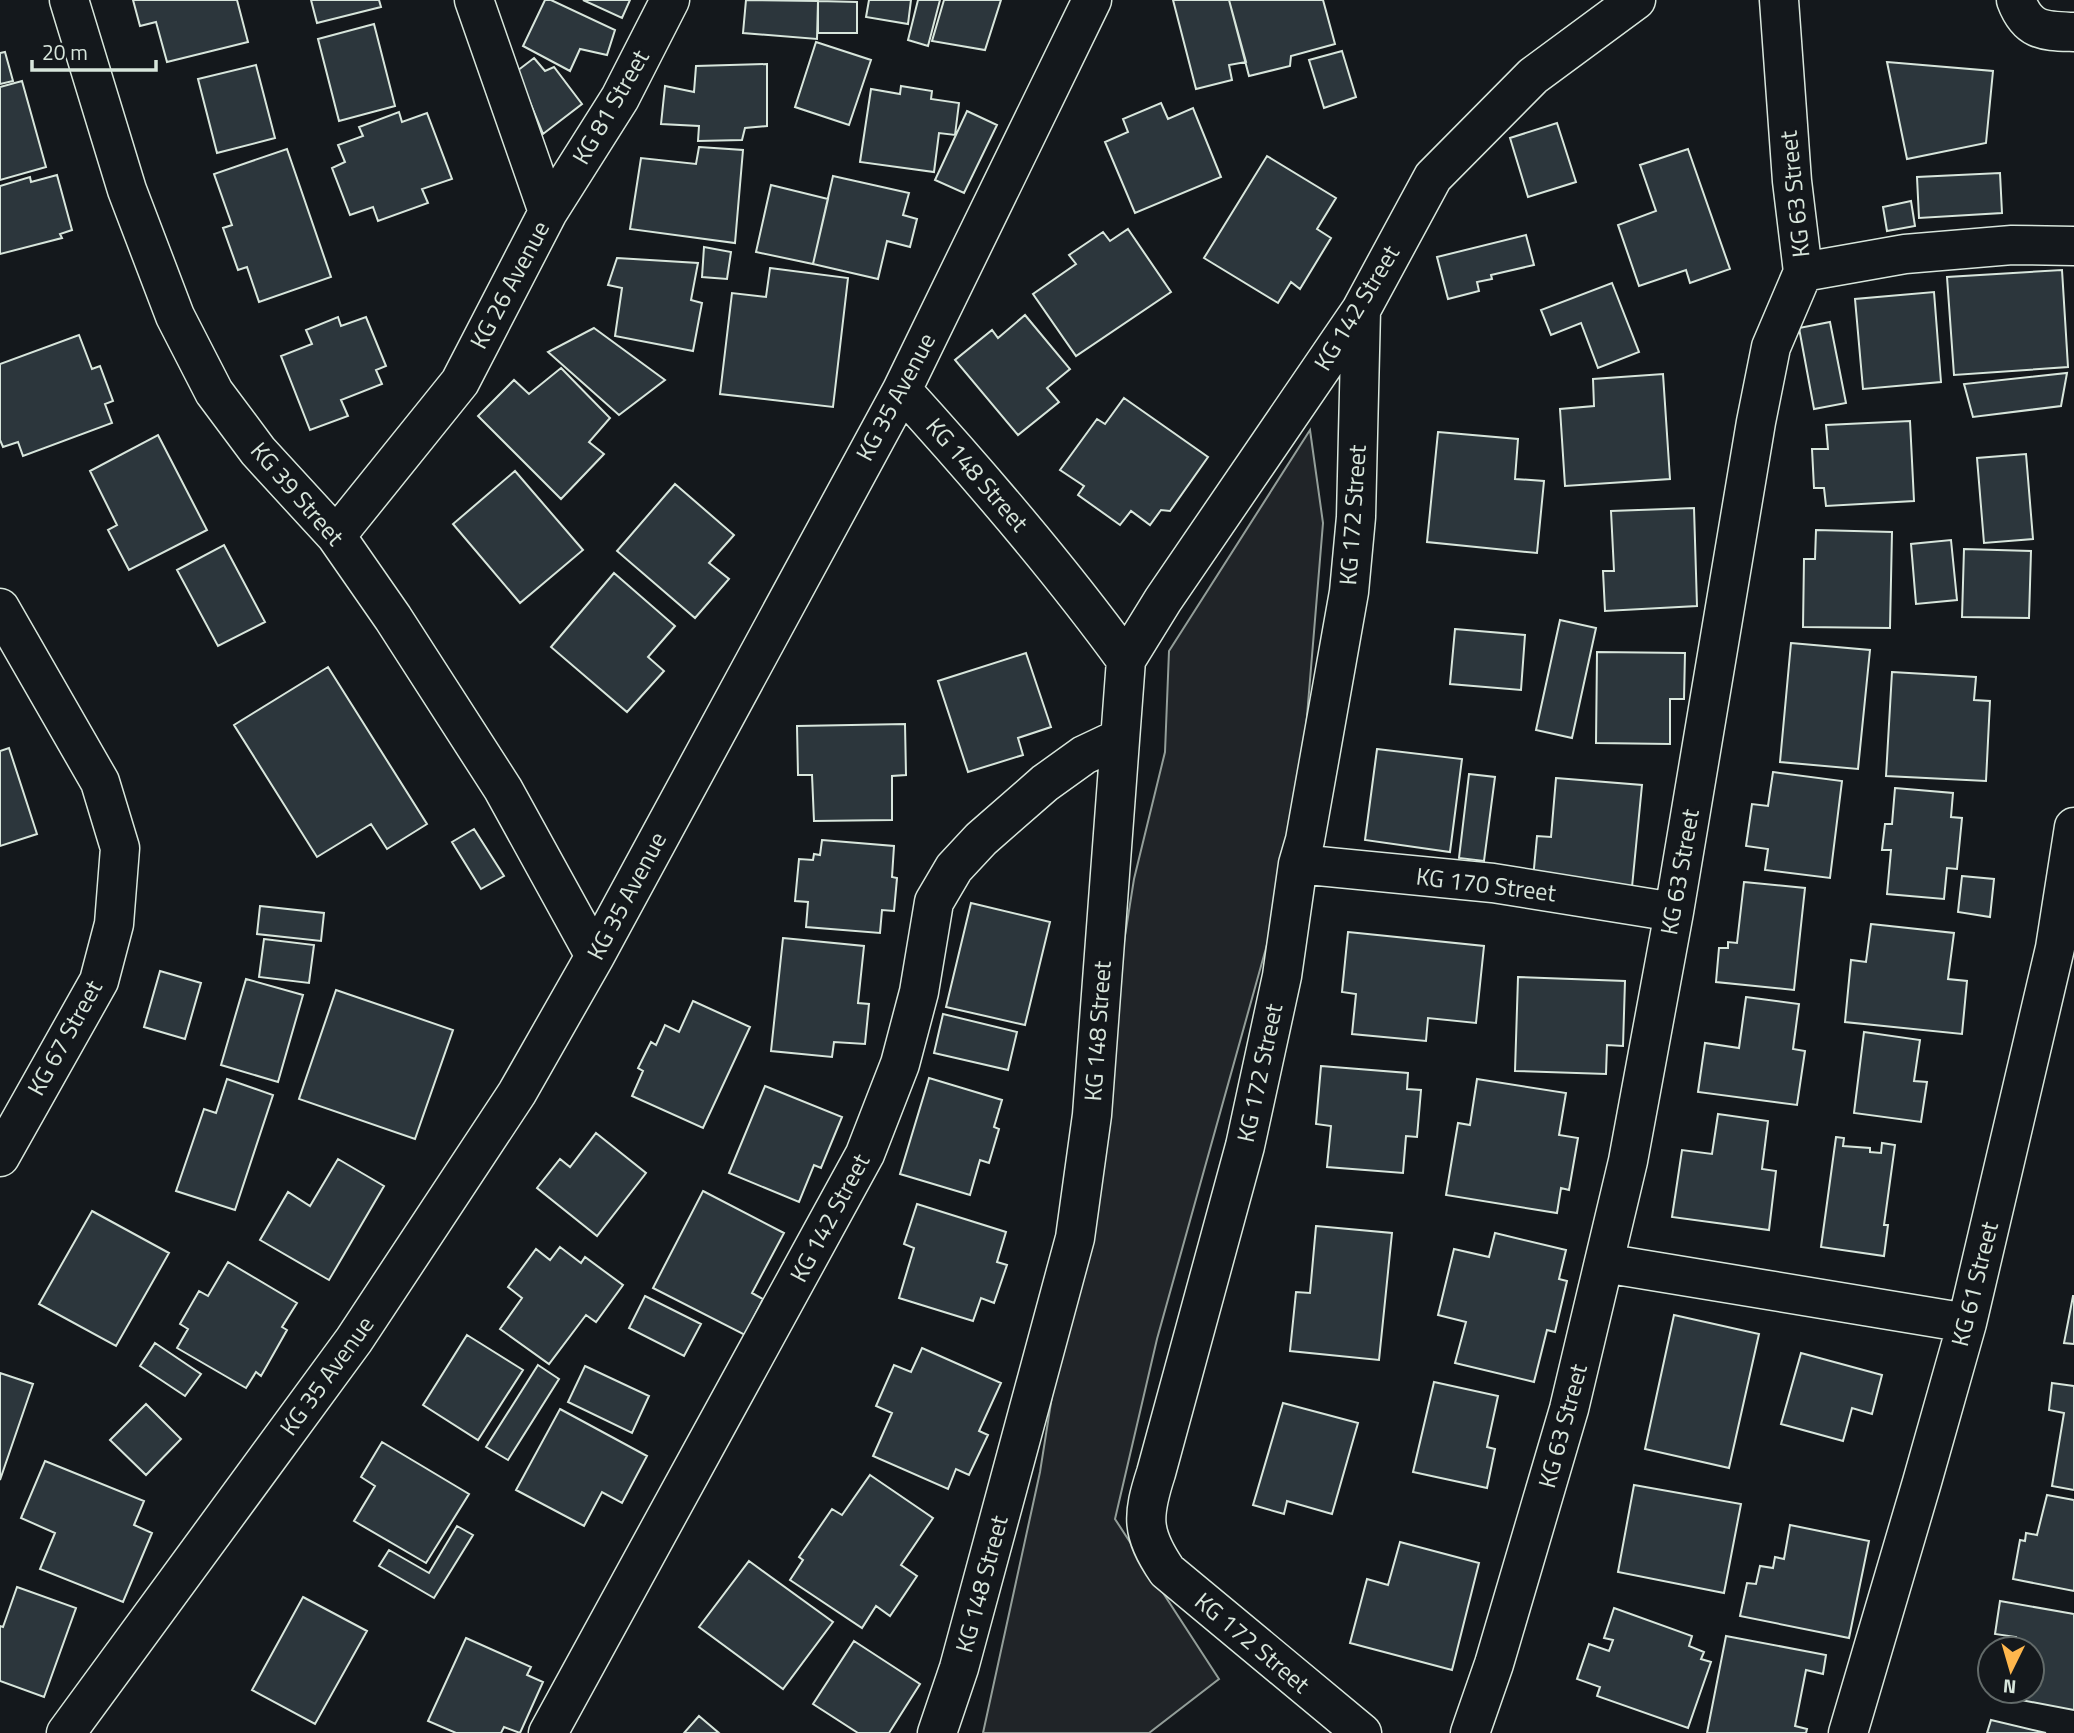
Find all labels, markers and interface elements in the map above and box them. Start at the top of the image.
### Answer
scale bar [32,28,156,72]
text: 20 m [42,36,88,68]
street label: KG 81 Street [563,42,658,171]
street label: KG 63 Street [1769,128,1819,259]
street label: KG 26 Avenue [460,214,558,355]
street label: KG 142 Street [1304,237,1408,377]
street label: KG 35 Avenue [846,326,944,467]
street label: KG 148 Street [918,409,1038,540]
street label: KG 39 Street [242,433,353,554]
street label: KG 172 Street [1329,443,1375,586]
street label: KG 63 Street [1650,805,1708,938]
street label: KG 35 Avenue [577,825,675,966]
street label: KG 170 Street [1414,858,1559,911]
street label: KG 148 Street [1074,959,1120,1102]
street label: KG 67 Street [18,973,111,1102]
street label: KG 172 Street [1227,1000,1291,1145]
street label: KG 142 Street [780,1146,878,1288]
street label: KG 61 Street [1941,1217,2007,1350]
street label: KG 35 Avenue [270,1308,382,1443]
street label: KG 63 Street [1528,1359,1596,1492]
street label: KG 148 Street [945,1511,1017,1656]
street label: KG 172 Street [1187,1583,1319,1702]
north arrow [1976,1635,2046,1705]
text: N [2002,1672,2017,1702]

